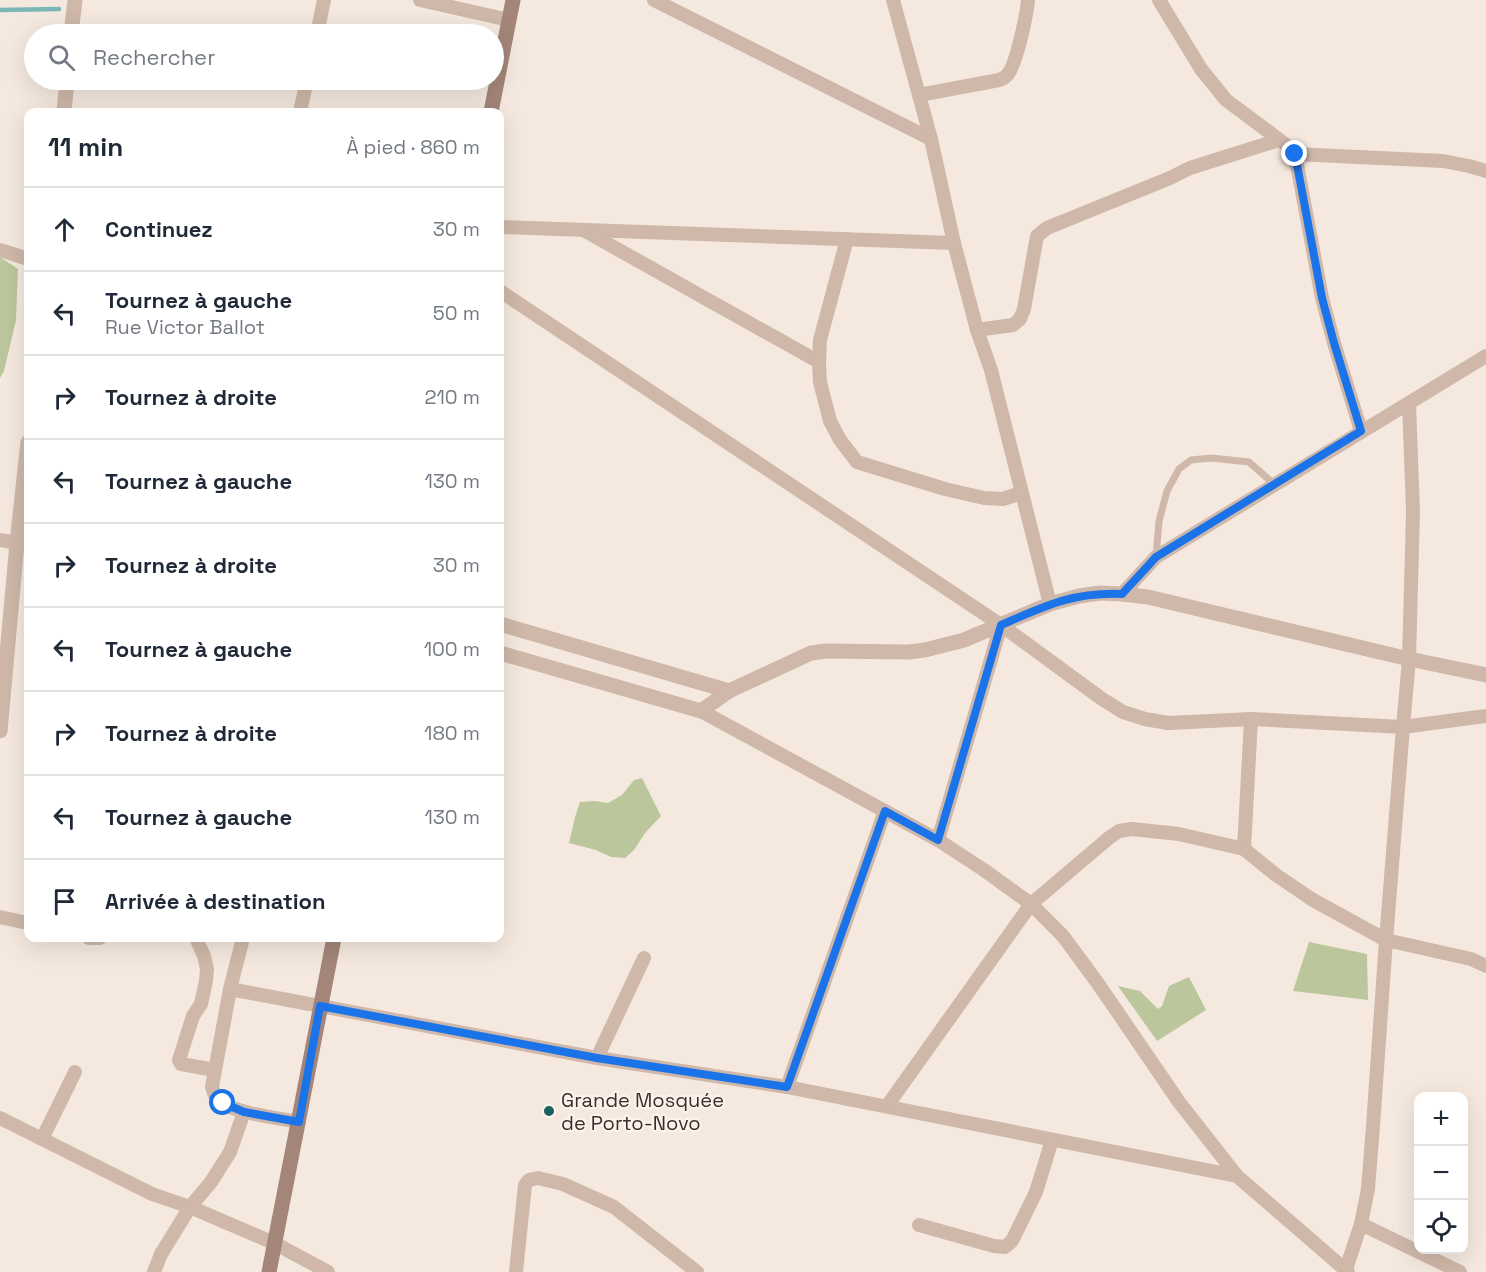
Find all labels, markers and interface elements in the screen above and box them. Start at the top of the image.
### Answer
search box [24,24,504,90]
icon: search [45,41,78,74]
text: Rechercher [93,43,215,71]
text: 11 min [48,130,123,164]
text: À pied · 860 m [346,134,480,160]
route end [1281,140,1307,166]
icon: ahead [48,213,81,246]
text: Continuez [105,215,213,243]
text: 30 m [433,216,480,242]
text: Tournez à gauche [105,286,292,314]
icon: left [48,297,81,330]
text: 50 m [433,300,480,326]
text: Rue Victor Ballot [105,314,265,340]
icon: right [48,381,81,414]
text: Tournez à droite [105,383,277,411]
text: 210 m [424,384,480,410]
icon: left [48,465,81,498]
text: Tournez à gauche [105,467,292,495]
text: 130 m [424,468,480,494]
icon: right [48,549,81,582]
text: Tournez à droite [105,551,277,579]
text: 30 m [433,552,480,578]
icon: left [48,633,81,666]
text: Tournez à gauche [105,635,292,663]
text: 100 m [424,636,480,662]
icon: right [48,717,81,750]
text: Tournez à droite [105,719,277,747]
text: 180 m [424,720,480,746]
icon: left [48,801,81,834]
text: Tournez à gauche [105,803,292,831]
text: 130 m [424,804,480,830]
icon: arrive [48,885,81,918]
text: Arrivée à destination [105,887,326,915]
place label: Grande Mosquée de Porto-Novo [561,1087,724,1136]
route start [209,1089,235,1115]
map controls [1414,1092,1468,1254]
button: + [1414,1092,1468,1146]
marker: Grande Mosquée de Porto-Novo [542,1104,556,1118]
button: − [1414,1146,1468,1200]
button: locate [1414,1200,1468,1254]

